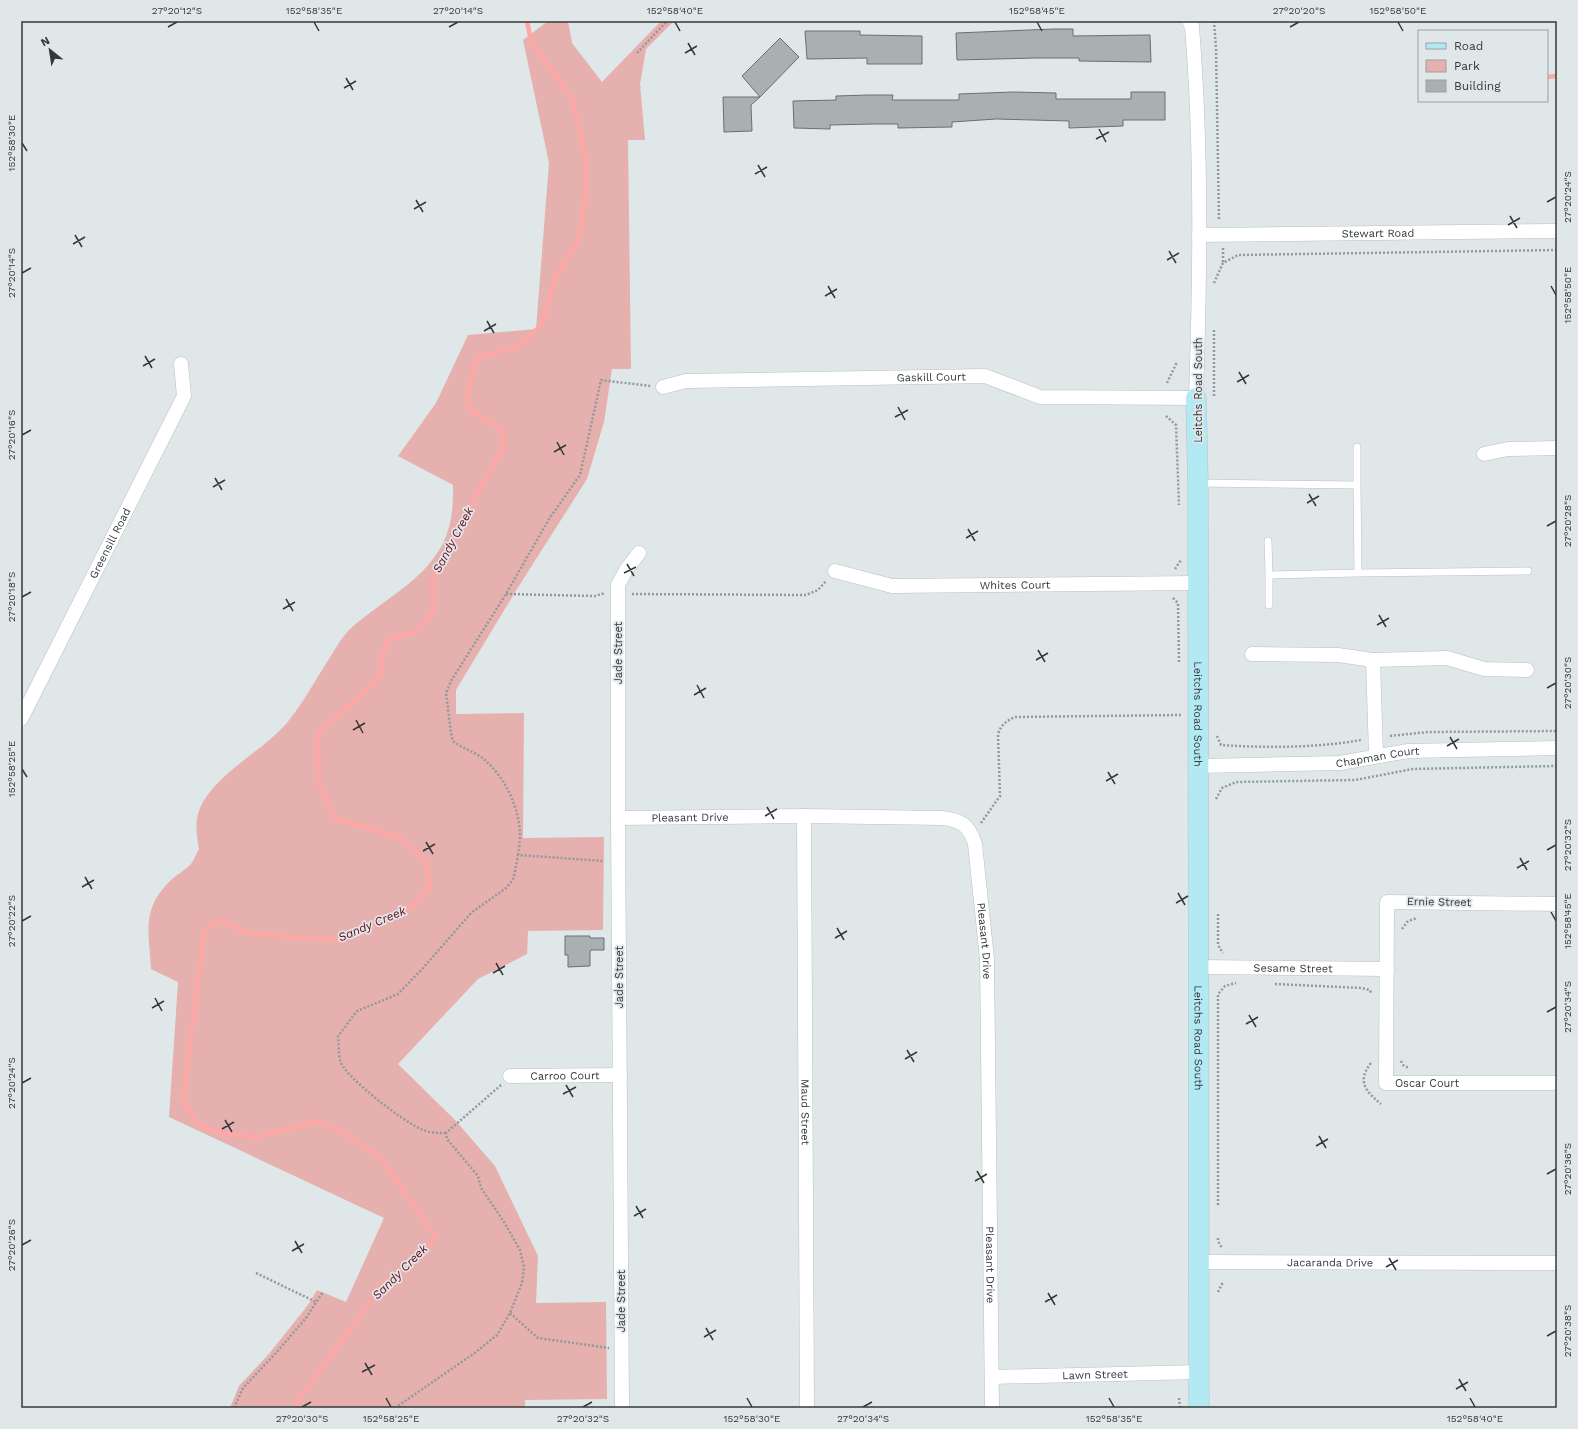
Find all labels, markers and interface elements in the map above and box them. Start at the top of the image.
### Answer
text: 27°20'12"S [152,5,202,16]
text: 152°58'35"E [286,5,342,16]
text: 27°20'14"S [433,5,483,16]
text: 152°58'40"E [647,5,703,16]
text: 152°58'45"E [1009,5,1065,16]
text: 27°20'20"S [1273,5,1325,16]
text: 152°58'50"E [1370,5,1426,16]
north arrow [30,30,70,70]
legend [1418,30,1548,102]
text: N [38,34,52,49]
text: Road [1454,39,1483,53]
text: Park [1454,59,1480,73]
text: Building [1454,79,1501,93]
text: 152°58'30"E [6,115,17,171]
text: 27°20'24"S [1562,171,1573,223]
street label: Stewart Road [1342,226,1414,240]
text: 27°20'14"S [6,248,17,298]
text: 152°58'50"E [1562,267,1573,323]
street label: Leitchs Road South [1192,337,1205,443]
street label: Gaskill Court [897,370,966,384]
text: 27°20'16"S [6,410,17,460]
text: 27°20'28"S [1562,495,1573,547]
water label: Sandy Creek [430,504,476,575]
street label: Greensill Road [86,506,133,581]
text: 27°20'18"S [6,572,17,622]
street label: Whites Court [980,578,1051,592]
street label: Jade Street [612,621,625,684]
text: 27°20'30"S [1562,657,1573,709]
street label: Leitchs Road South [1192,661,1205,767]
text: 152°58'25"E [6,741,17,797]
street label: Chapman Court [1336,744,1420,770]
street label: Pleasant Drive [651,810,729,824]
text: 27°20'32"S [1562,819,1573,871]
text: 152°58'45"E [1562,893,1573,949]
text: 27°20'22"S [6,895,17,947]
street label: Ernie Street [1407,895,1472,909]
street label: Pleasant Drive [975,902,994,980]
water label: Sandy Creek [336,903,408,945]
street label: Jade Street [613,945,626,1008]
street label: Sesame Street [1253,961,1333,975]
text: 27°20'34"S [1562,981,1573,1033]
street label: Leitchs Road South [1192,985,1205,1091]
text: 27°20'24"S [6,1057,17,1109]
street label: Carroo Court [530,1069,600,1082]
street label: Oscar Court [1395,1077,1459,1090]
street label: Maud Street [799,1079,812,1146]
text: 27°20'36"S [1562,1143,1573,1195]
text: 27°20'26"S [6,1219,17,1271]
street label: Pleasant Drive [983,1226,997,1303]
water label: Sandy Creek [370,1241,431,1302]
street label: Jacaranda Drive [1287,1256,1373,1269]
street label: Jade Street [615,1269,628,1332]
text: 27°20'38"S [1562,1305,1573,1357]
street label: Lawn Street [1062,1367,1128,1382]
text: 27°20'30"S [276,1413,328,1424]
text: 152°58'25"E [363,1413,419,1424]
text: 27°20'32"S [557,1413,609,1424]
text: 152°58'30"E [724,1413,780,1424]
text: 27°20'34"S [837,1413,889,1424]
text: 152°58'35"E [1086,1413,1142,1424]
text: 152°58'40"E [1447,1413,1503,1424]

